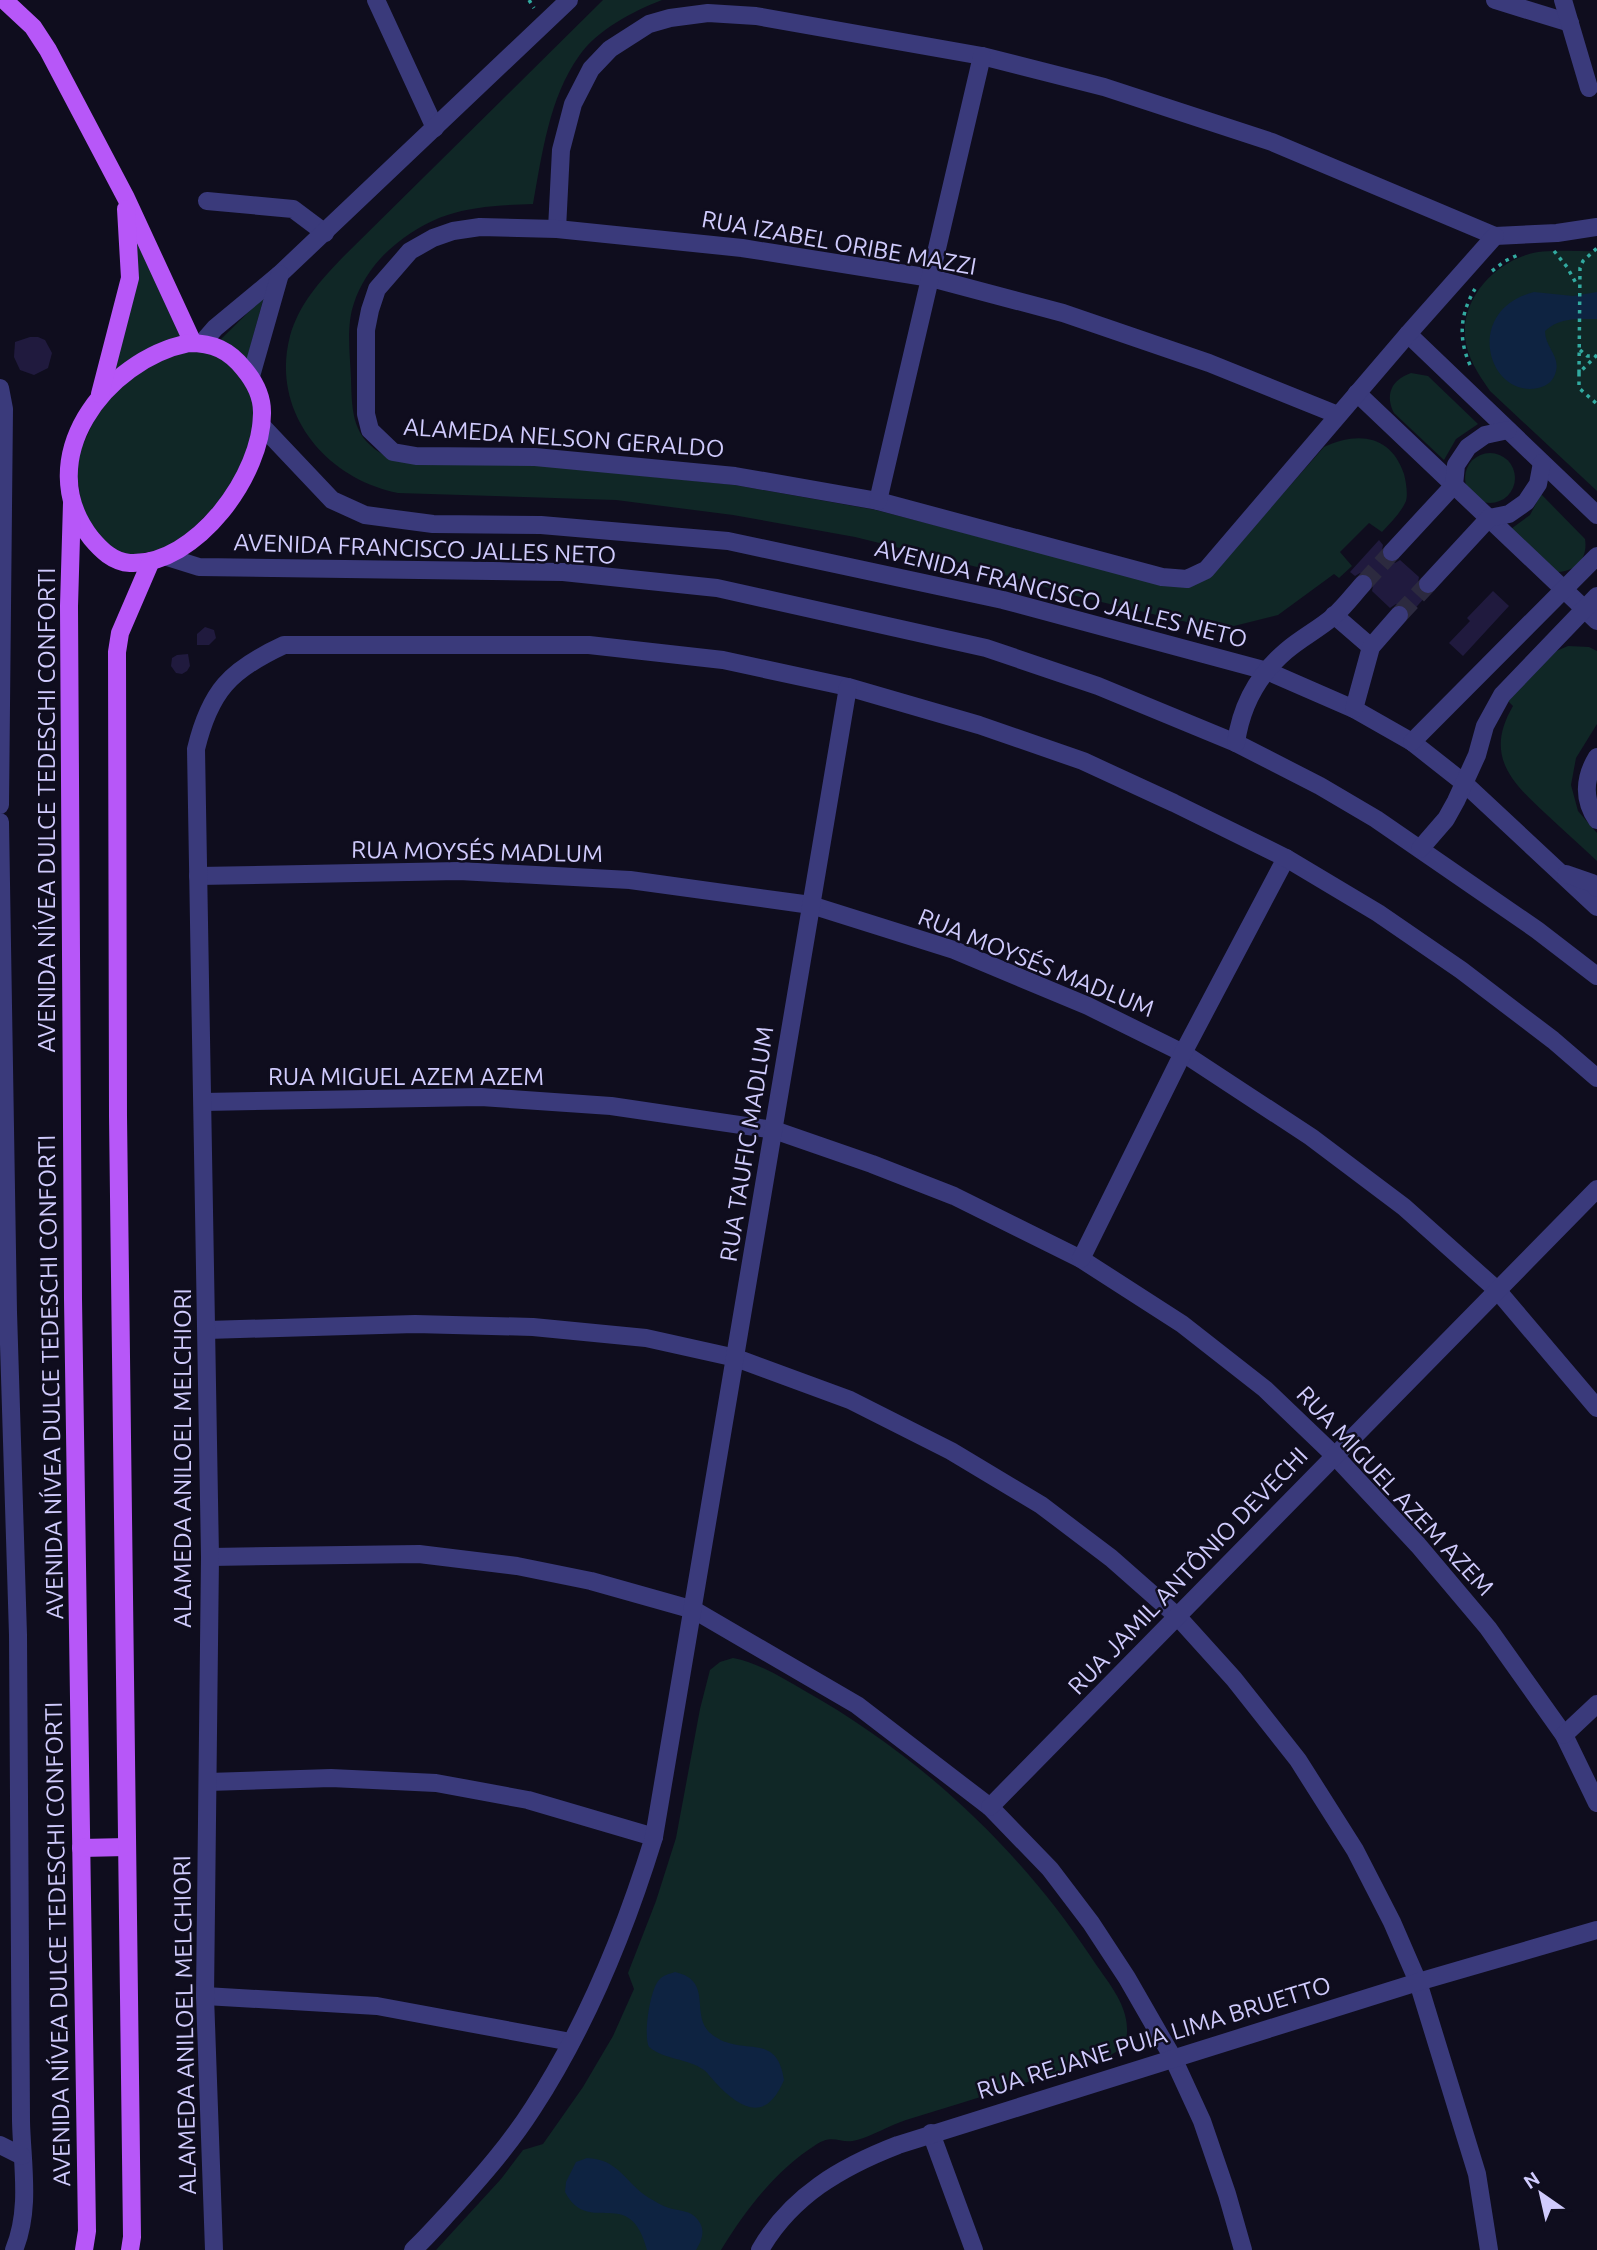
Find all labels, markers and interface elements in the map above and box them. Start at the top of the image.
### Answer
street label: RUA IZABEL ORIBE MAZZI [700,205,979,280]
street label: ALAMEDA NELSON GERALDO [403,413,725,462]
street label: AVENIDA FRANCISCO JALLES NETO [233,528,617,569]
street label: AVENIDA FRANCISCO JALLES NETO [872,534,1250,653]
street label: AVENIDA NÍVEA DULCE TEDESCHI CONFORTI [32,568,60,1052]
street label: RUA MOYSÉS MADLUM [351,835,603,867]
street label: RUA MOYSÉS MADLUM [914,902,1158,1022]
street label: RUA TAUFIC MADLUM [715,1024,778,1264]
street label: RUA MIGUEL AZEM AZEM [268,1063,544,1090]
street label: AVENIDA NÍVEA DULCE TEDESCHI CONFORTI [32,1134,68,1620]
street label: ALAMEDA ANILOEL MELCHIORI [169,1288,196,1628]
street label: RUA MIGUEL AZEM AZEM [1291,1380,1499,1601]
street label: RUA JAMIL ANTÔNIO DEVECHI [1062,1441,1313,1700]
street label: AVENIDA NÍVEA DULCE TEDESCHI CONFORTI [39,1701,75,2187]
street label: ALAMEDA ANILOEL MELCHIORI [168,1855,201,2195]
street label: RUA REJANE PUIA LIMA BRUETTO [974,1971,1334,2104]
north arrow [1506,2159,1576,2229]
text: N [1519,2167,1544,2193]

